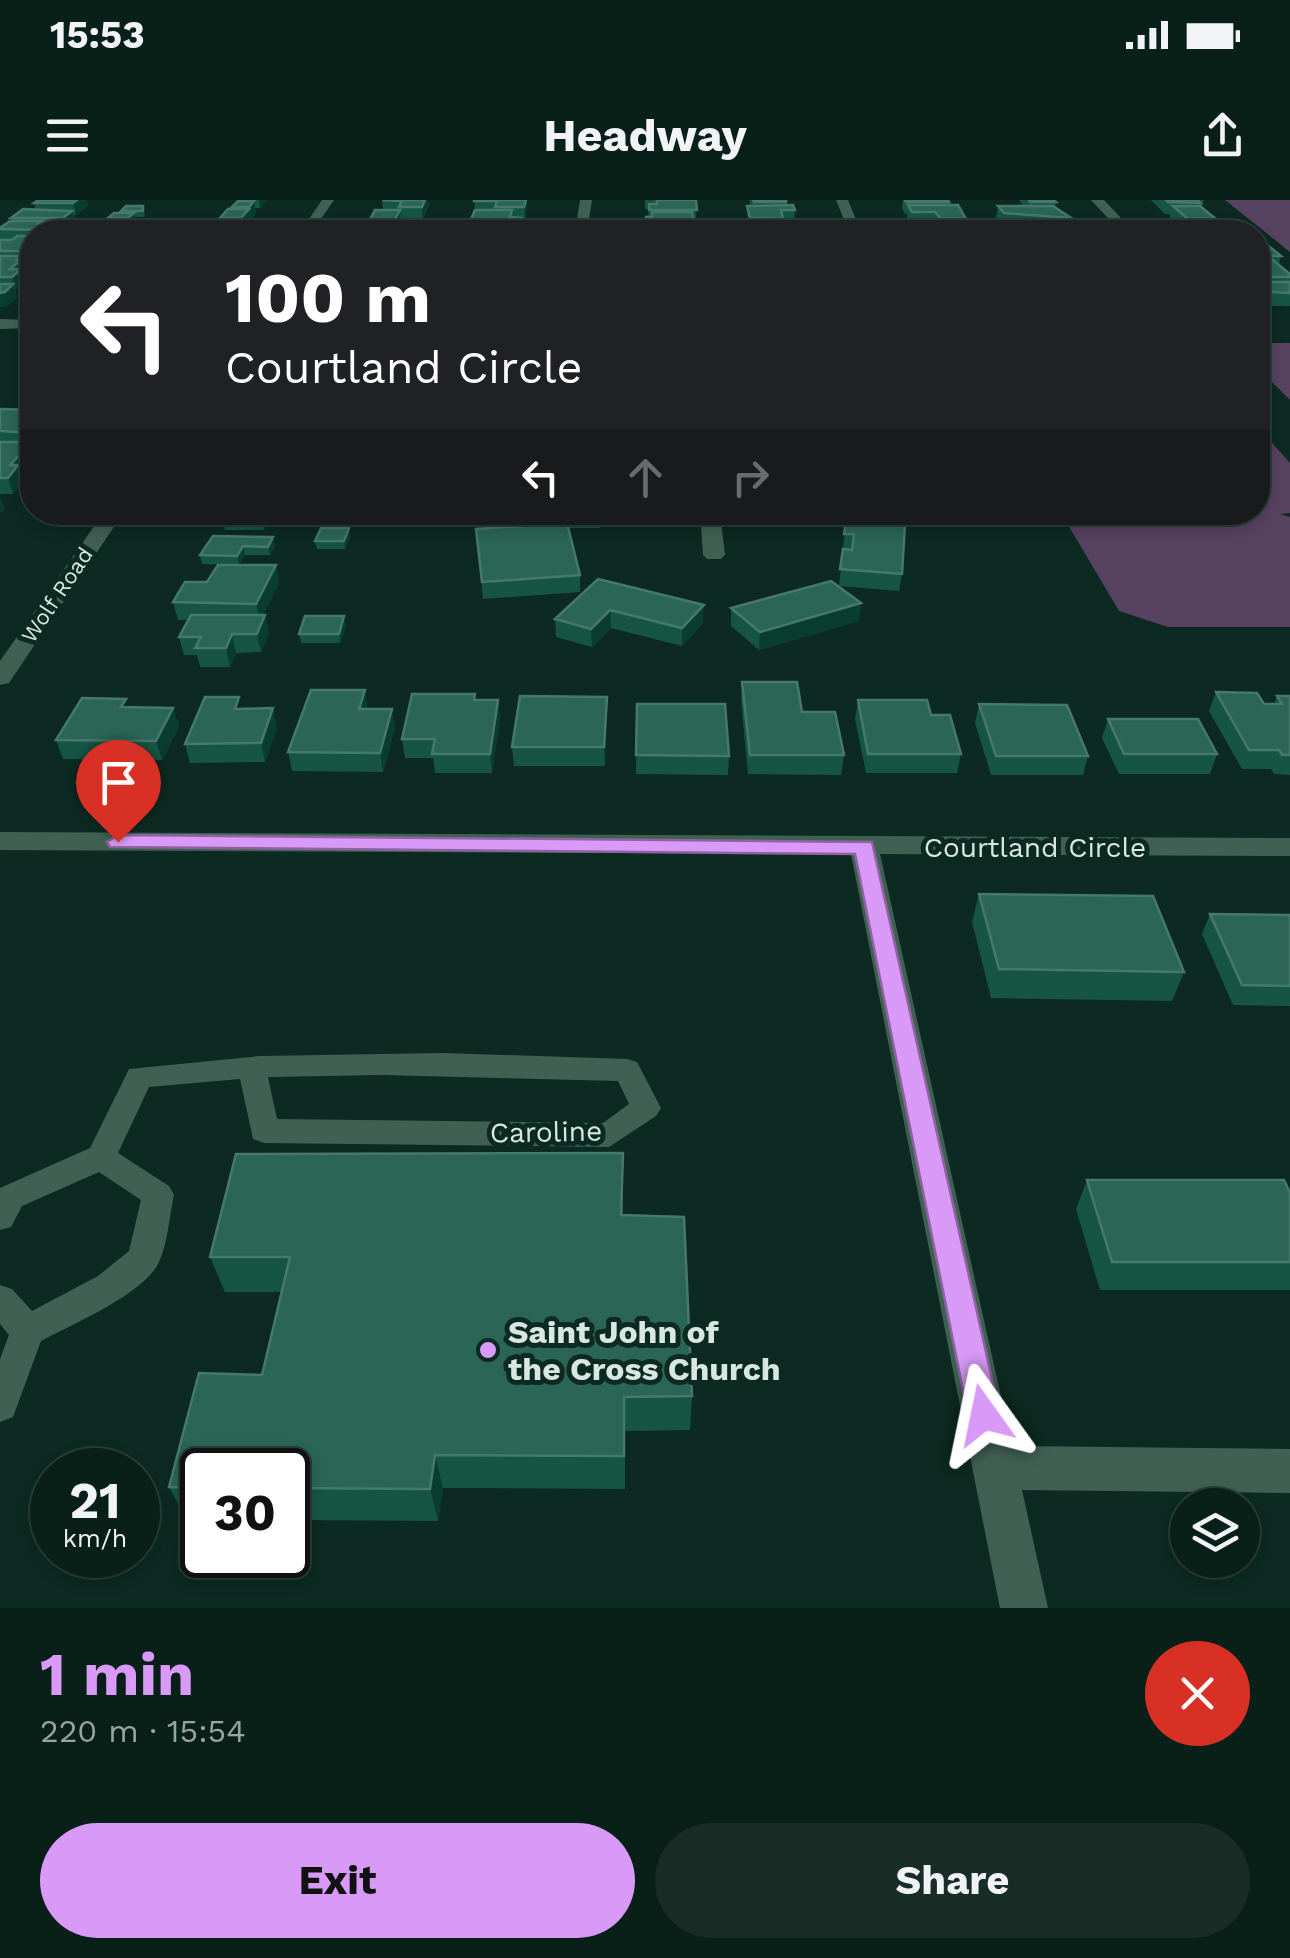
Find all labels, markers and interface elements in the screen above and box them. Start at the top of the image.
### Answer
text: 15:53 [50,13,145,57]
icon: menu [40,108,95,163]
icon: share [1195,108,1250,163]
text: Headway [543,109,747,162]
text: 100 m [225,257,431,339]
icon: left [60,260,190,390]
text: Courtland Circle [225,341,583,394]
icon: left [513,450,568,505]
icon: ahead [618,450,673,505]
icon: right [723,450,778,505]
street label: Wolf Road [16,543,98,647]
pin [76,740,161,843]
icon: arrive [91,755,146,810]
street label: Courtland Circle [924,831,1146,864]
street label: Caroline [490,1115,602,1149]
place label: Saint John of the Cross Church [508,1313,781,1388]
marker: Saint John of the Cross Church [477,1339,499,1361]
position arrow [932,1363,1036,1467]
speed limit sign: 30 [180,1448,310,1578]
text: 21 [69,1471,121,1530]
map controls [1170,1488,1260,1578]
button: layers [1170,1488,1260,1578]
text: km/h [63,1524,127,1553]
text: 1 min [40,1639,194,1710]
button: close [1145,1641,1250,1746]
text: 220 m · 15:54 [40,1712,246,1750]
button: Exit [40,1823,635,1938]
button: Share [655,1823,1250,1938]

